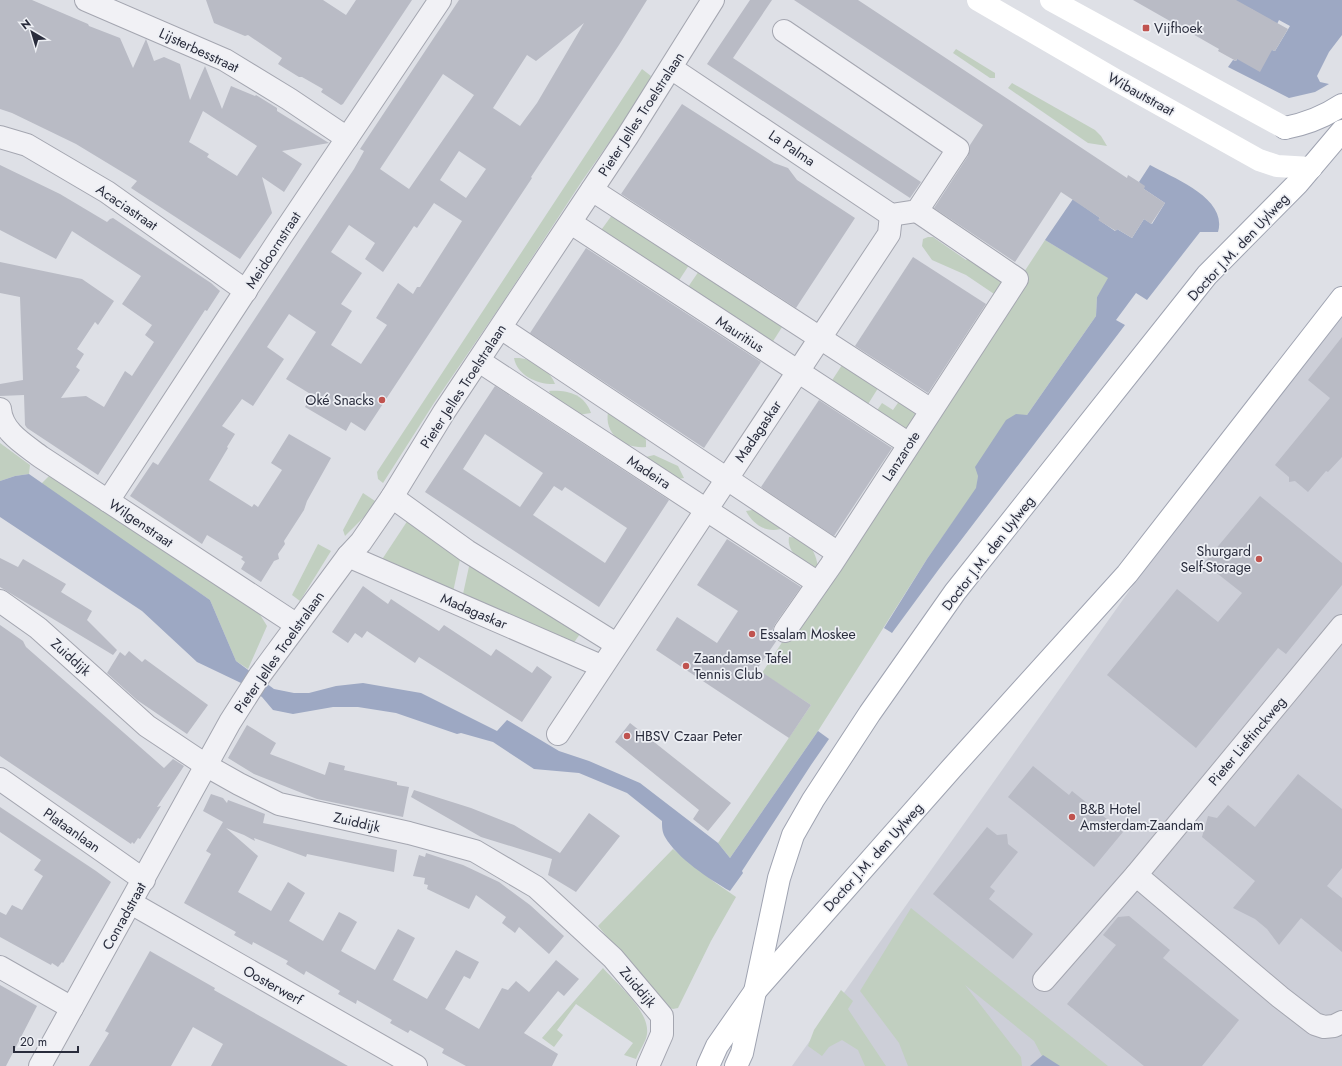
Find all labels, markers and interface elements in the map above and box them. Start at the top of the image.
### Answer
north arrow [12,12,52,52]
text: N [17,15,34,33]
place label: Vijfhoek [1154,18,1204,38]
street label: Lijsterbesstraat [156,23,243,77]
marker: Vijfhoek [1141,23,1151,33]
street label: Pieter Jelles Troelstralaan [593,48,689,180]
street label: Wibautstraat [1104,67,1179,121]
street label: La Palma [765,125,819,171]
street label: Acaciastraat [92,179,162,235]
street label: Doctor J.M. den Uylweg [1183,189,1293,305]
street label: Meidoornstraat [241,207,306,292]
street label: Mauritius [712,311,768,357]
street label: Pieter Jelles Troelstralaan [415,320,511,452]
place label: Oké Snacks [305,390,374,410]
marker: Oké Snacks [377,395,387,405]
street label: Madagaskar [730,396,786,466]
street label: Lanzarote [877,427,925,485]
street label: Madeira [623,450,675,494]
street label: Doctor J.M. den Uylweg [937,491,1039,615]
street label: Wilgenstraat [105,494,178,552]
place label: Shurgard Self-Storage [1181,541,1251,577]
marker: Shurgard Self-Storage [1254,554,1264,564]
street label: Pieter Jelles Troelstralaan [229,587,329,717]
street label: Madagaskar [437,588,511,634]
place label: Essalam Moskee [760,624,856,644]
marker: Essalam Moskee [747,629,757,639]
street label: Zuiddijk [47,634,96,681]
place label: Zaandamse Tafel Tennis Club [694,648,791,684]
marker: Zaandamse Tafel Tennis Club [681,661,691,671]
street label: Pieter Lieftinckweg [1204,692,1290,790]
place label: HBSV Czaar Peter [635,726,742,746]
marker: HBSV Czaar Peter [622,731,632,741]
street label: Doctor J.M. den Uylweg [819,798,927,916]
place label: B&B Hotel Amsterdam-Zaandam [1080,799,1204,835]
street label: Plataanlaan [39,803,105,857]
street label: Zuiddijk [332,807,383,837]
marker: B&B Hotel Amsterdam-Zaandam [1067,812,1077,822]
street label: Conradstraat [97,878,151,954]
street label: Oosterwerf [240,960,307,1010]
street label: Zuiddijk [615,962,661,1012]
scale bar [14,1028,78,1054]
text: 20 m [20,1033,47,1051]

